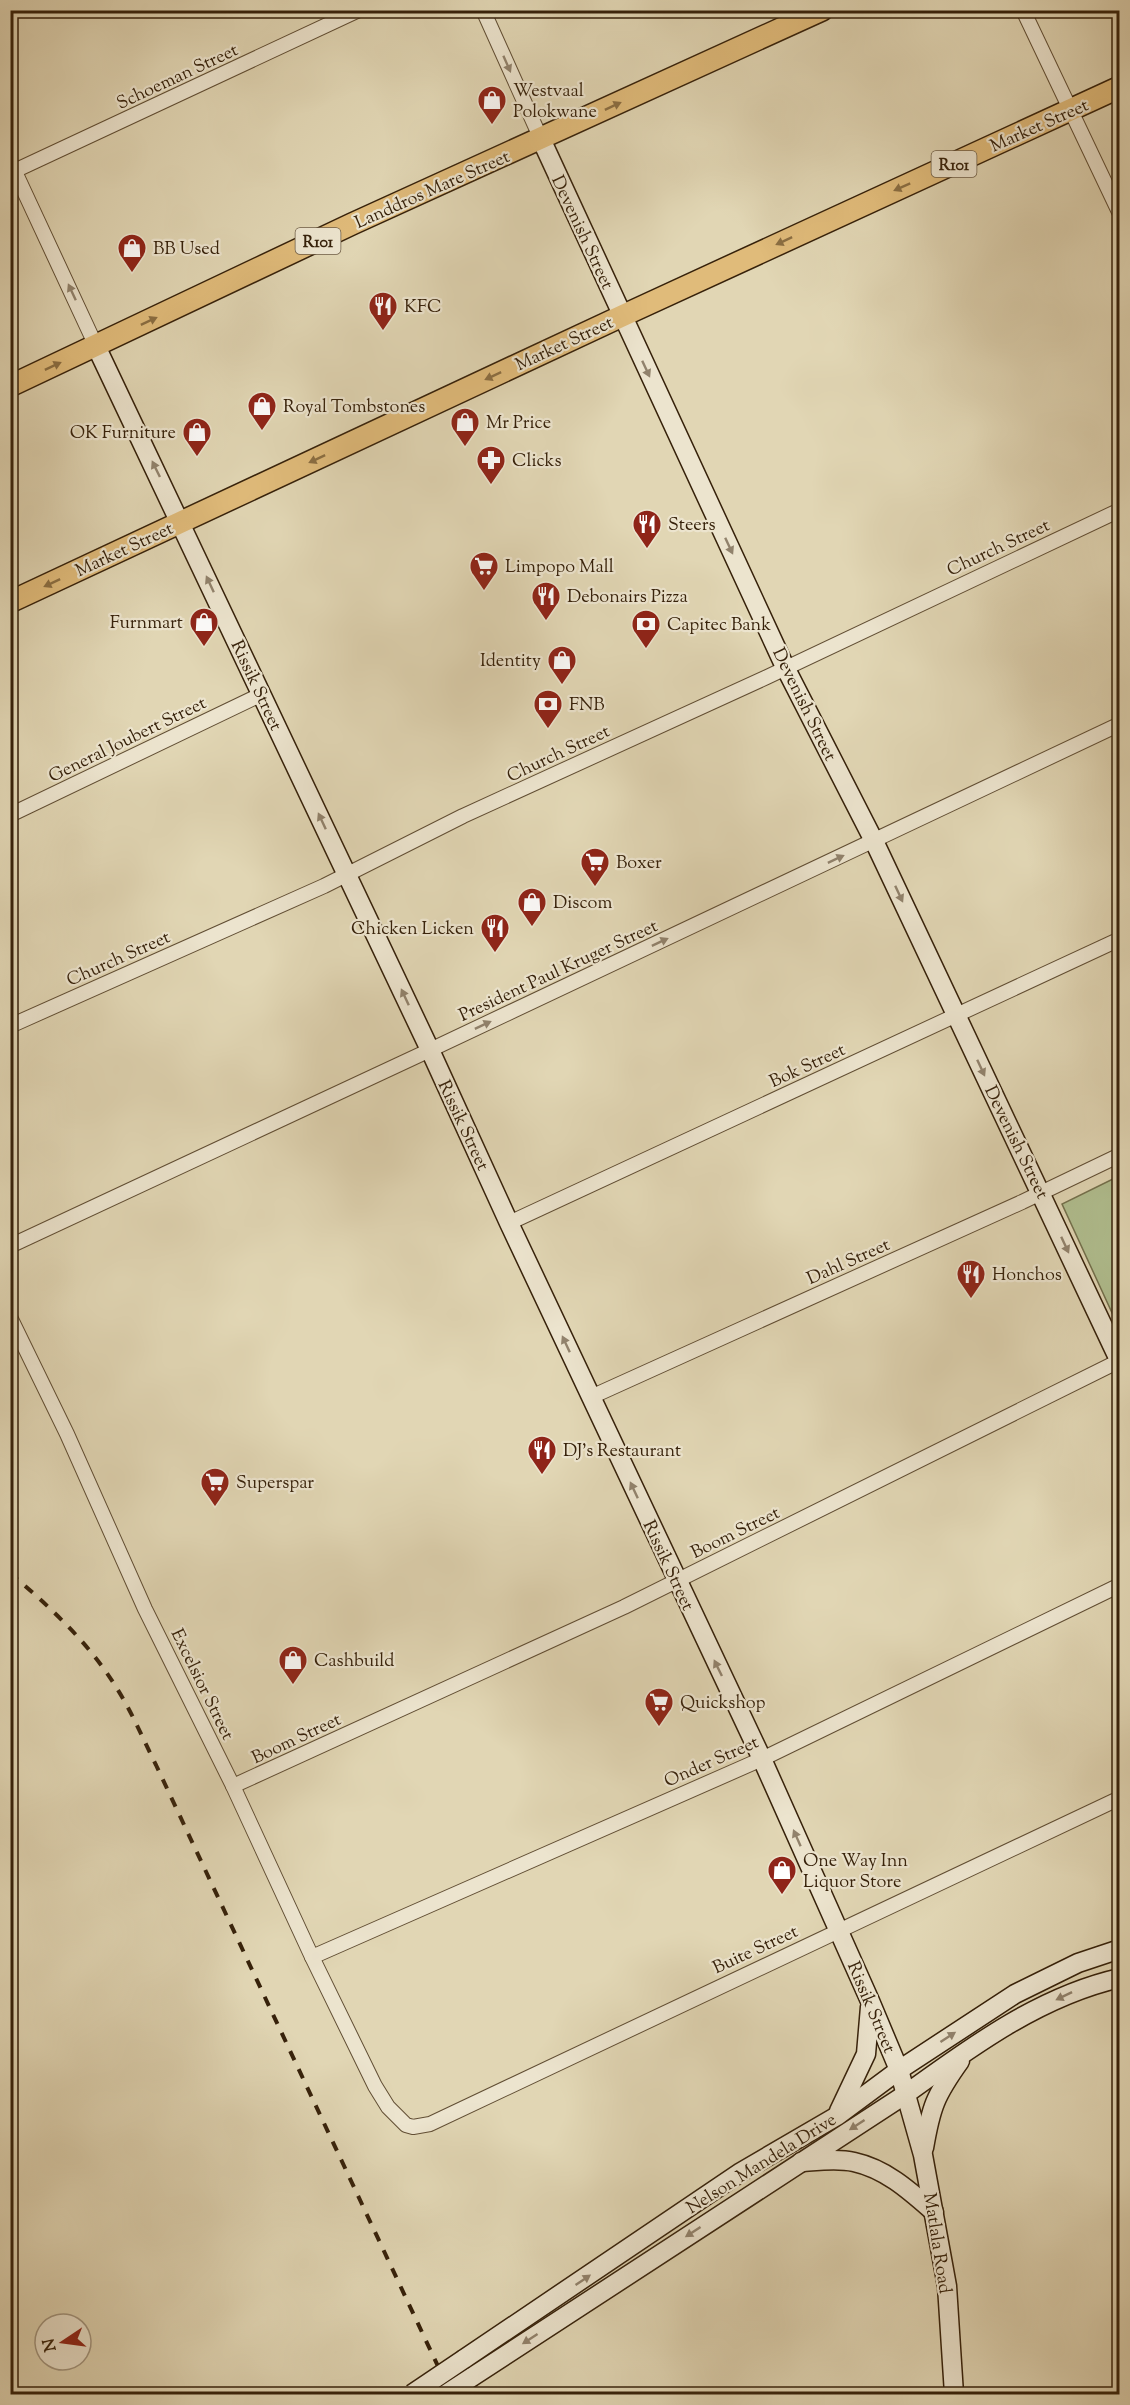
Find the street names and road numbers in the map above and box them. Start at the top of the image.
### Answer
street label: Schoeman Street [113,38,243,117]
street label: Market Street [986,93,1093,160]
street label: Landdros Mare Street [351,145,514,237]
road number: R101 [932,151,976,177]
street label: Devenish Street [543,171,619,294]
road number: R101 [296,228,340,254]
street label: Market Street [512,311,618,379]
street label: Church Street [943,514,1055,584]
street label: Market Street [72,517,178,585]
street label: Rissik Street [223,636,288,735]
street label: Devenish Street [764,644,842,766]
street label: General Joubert Street [45,691,211,790]
street label: Church Street [503,720,615,790]
street label: President Paul Kruger Street [455,914,663,1029]
street label: Church Street [63,925,175,994]
street label: Bok Street [766,1038,850,1096]
street label: Rissik Street [430,1076,495,1175]
street label: Devenish Street [976,1082,1054,1204]
street label: Dahl Street [803,1233,895,1293]
street label: Boom Street [687,1501,785,1567]
street label: Rissik Street [635,1516,700,1615]
street label: Excelsior Street [163,1625,239,1745]
street label: Boom Street [248,1708,346,1772]
street label: Onder Street [660,1730,763,1795]
street label: Buite Street [709,1920,803,1982]
street label: Rissik Street [839,1958,901,2058]
street label: Nelson Mandela Drive [682,2108,842,2222]
street label: Matlala Road [915,2191,957,2296]

